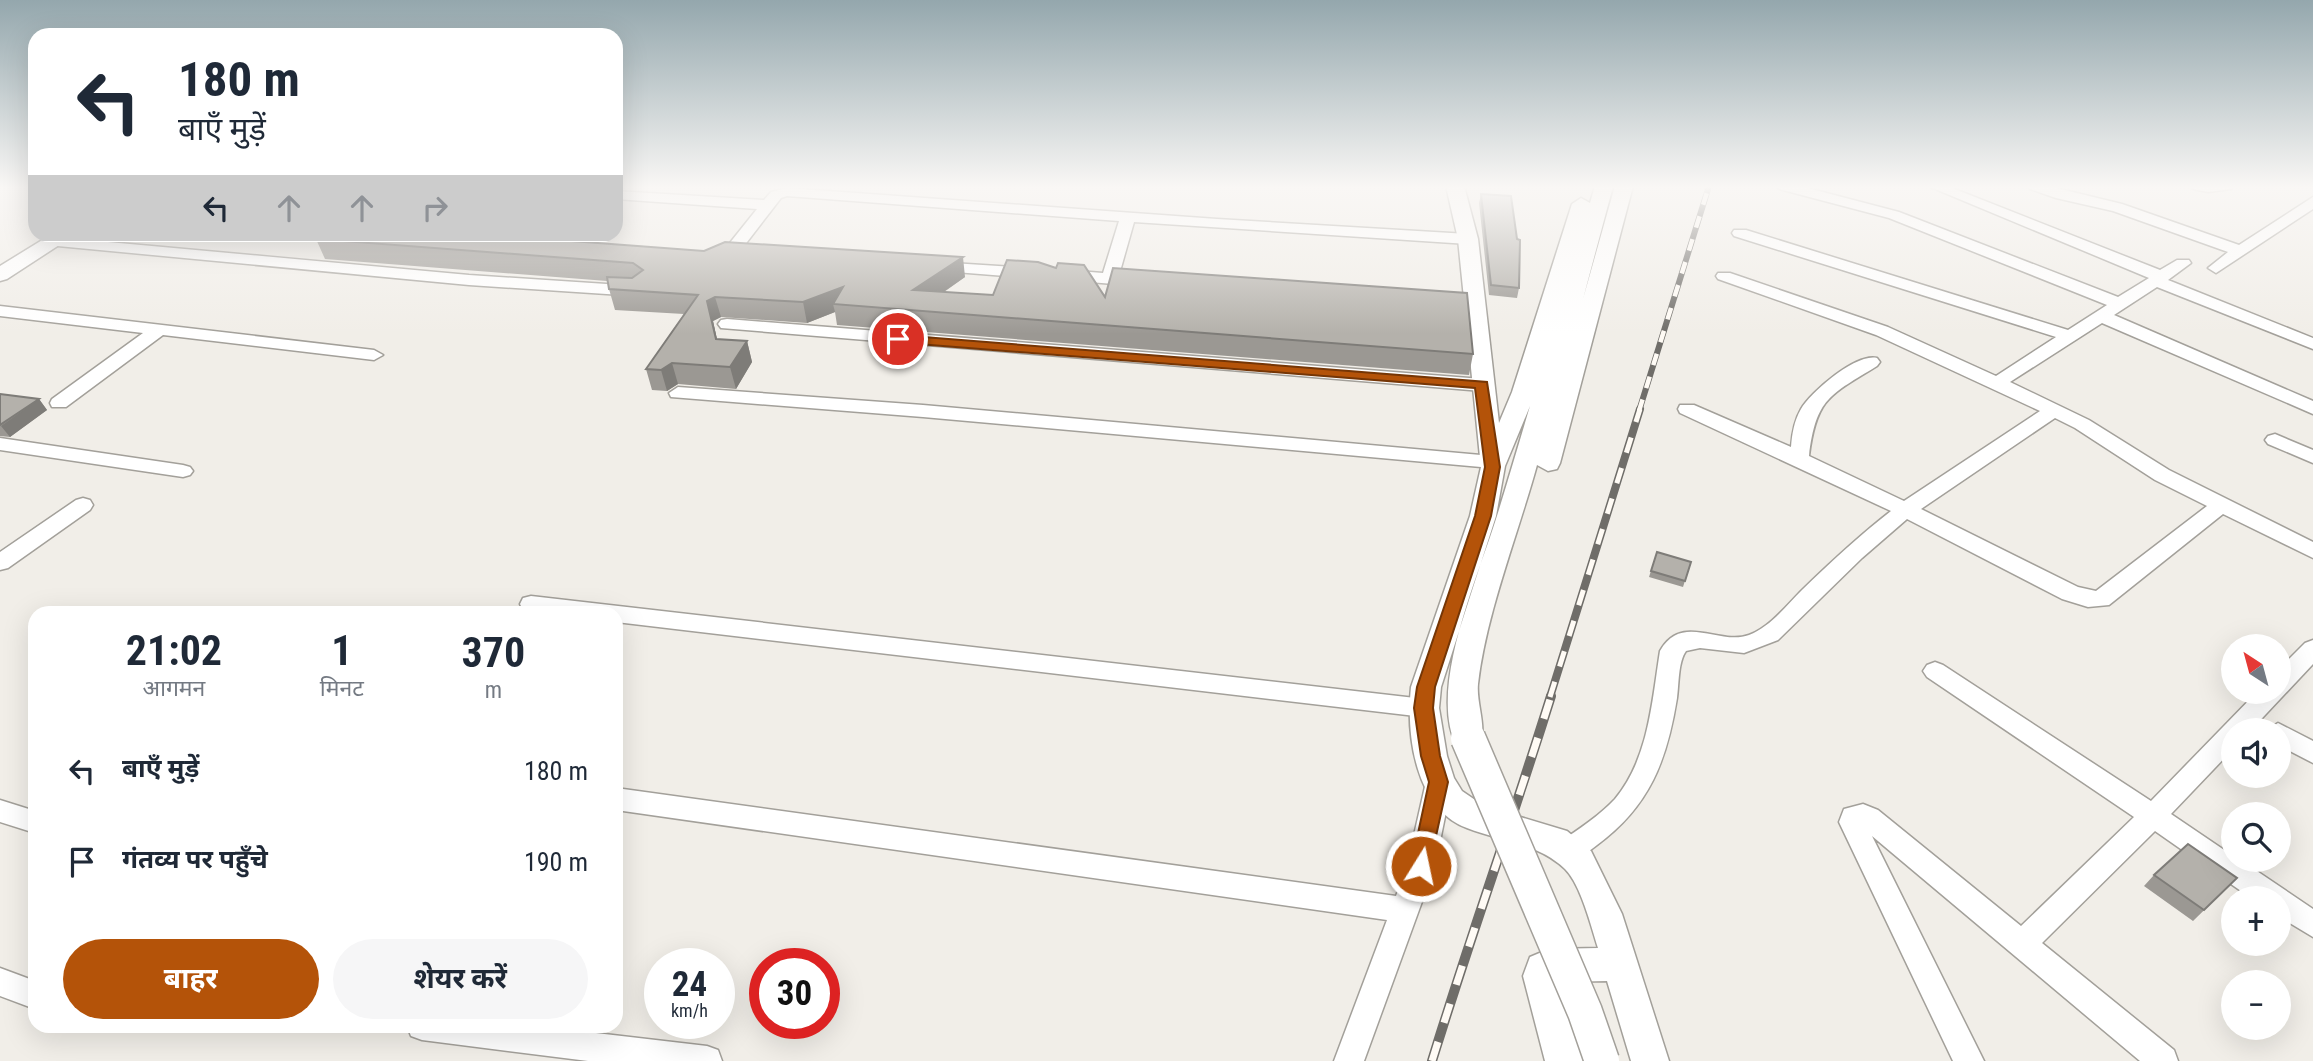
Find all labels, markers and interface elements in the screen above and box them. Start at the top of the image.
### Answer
text: 180 m [178,51,300,108]
icon: left [63,56,154,147]
text: बाएँ मुड़ें [178,110,266,148]
icon: left [197,189,235,227]
icon: ahead [270,189,308,227]
icon: ahead [343,189,381,227]
icon: right [416,189,454,227]
pin [868,309,928,369]
icon: arrive [879,320,917,358]
text: 21:02 [126,626,222,675]
text: 1 [331,626,352,675]
text: 370 [462,628,525,677]
north arrow [2221,634,2291,704]
map controls [2221,634,2291,1040]
text: आगमन [142,675,205,702]
text: मिनट [320,675,364,702]
text: m [485,677,502,704]
button: sound [2221,718,2291,788]
icon: left [63,752,101,790]
text: बाएँ मुड़ें [122,753,199,783]
text: 180 m [524,756,588,786]
button: search [2221,802,2291,872]
position arrow [1384,829,1458,903]
icon: arrive [63,843,101,881]
text: गंतव्य पर पहुँचे [122,844,268,874]
text: 190 m [524,847,588,877]
button: + [2221,886,2291,956]
button: बाहर [63,939,319,1019]
button: शेयर करें [333,939,588,1019]
speed limit sign: 30 [749,948,840,1039]
text: 24 [672,964,707,1005]
button: − [2221,970,2291,1040]
text: km/h [671,1000,708,1021]

